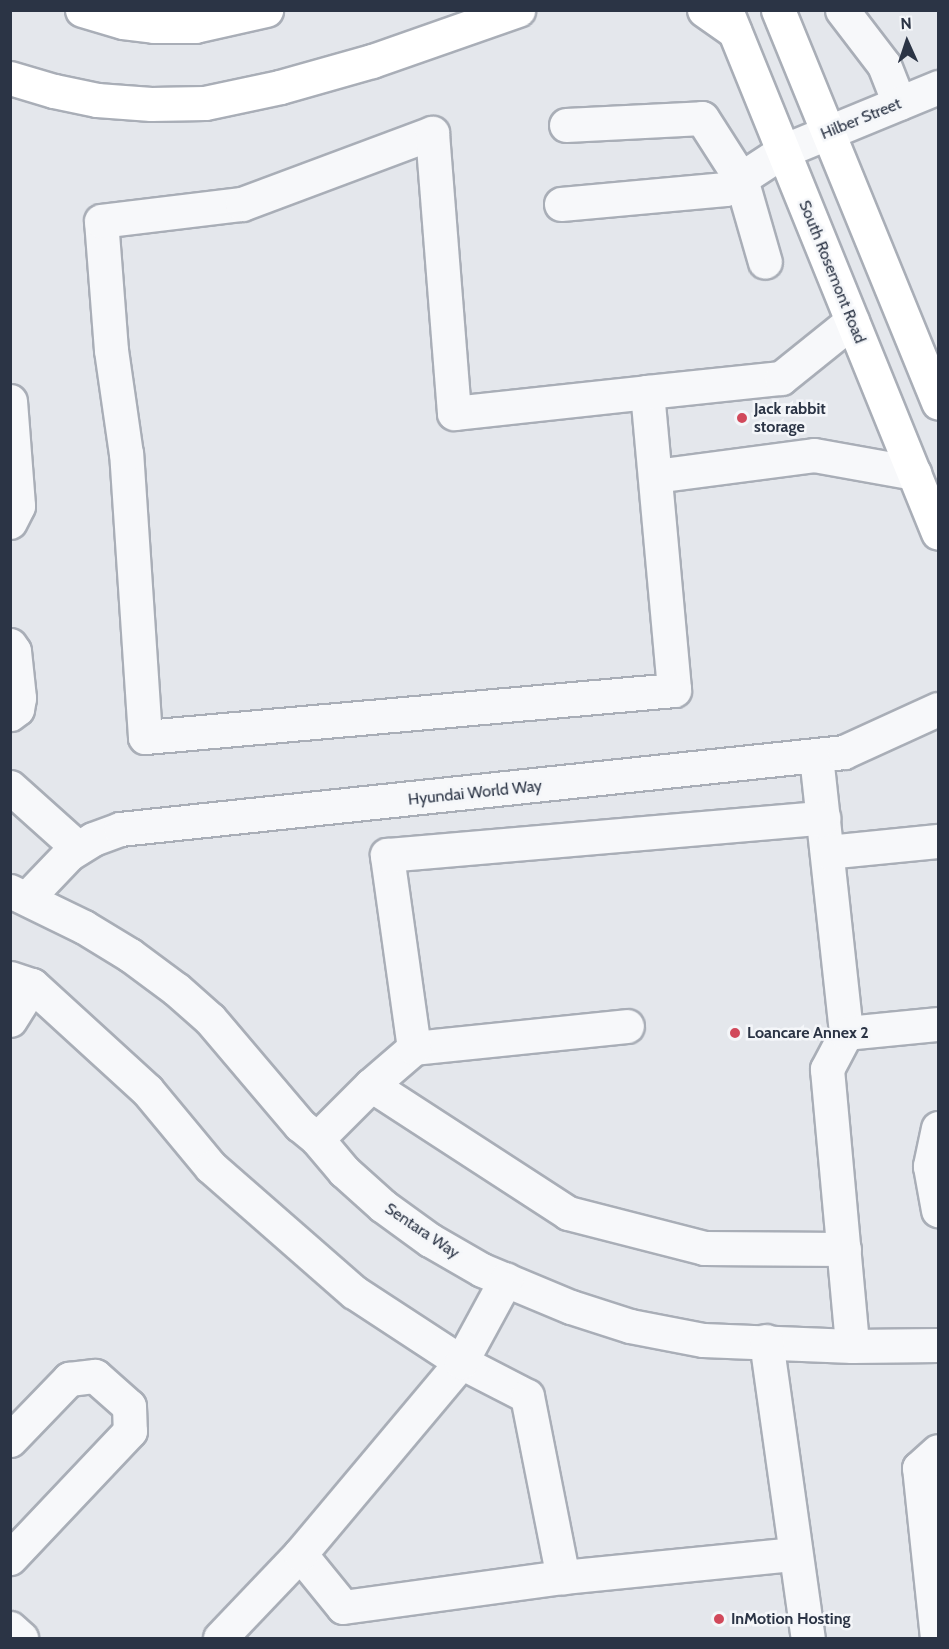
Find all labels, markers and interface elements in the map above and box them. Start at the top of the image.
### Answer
north arrow [877,12,937,72]
text: N [900,14,912,33]
street label: Hilber Street [818,94,904,144]
street label: South Rosemont Road [795,198,869,346]
place label: Jack rabbit storage [754,399,826,437]
marker: Jack rabbit storage [735,411,749,425]
street label: Hyundai World Way [407,776,543,810]
place label: Loancare Annex 2 [747,1023,869,1043]
marker: Loancare Annex 2 [728,1026,742,1040]
street label: Sentara Way [381,1199,463,1263]
place label: InMotion Hosting [731,1609,851,1629]
marker: InMotion Hosting [712,1612,726,1626]

